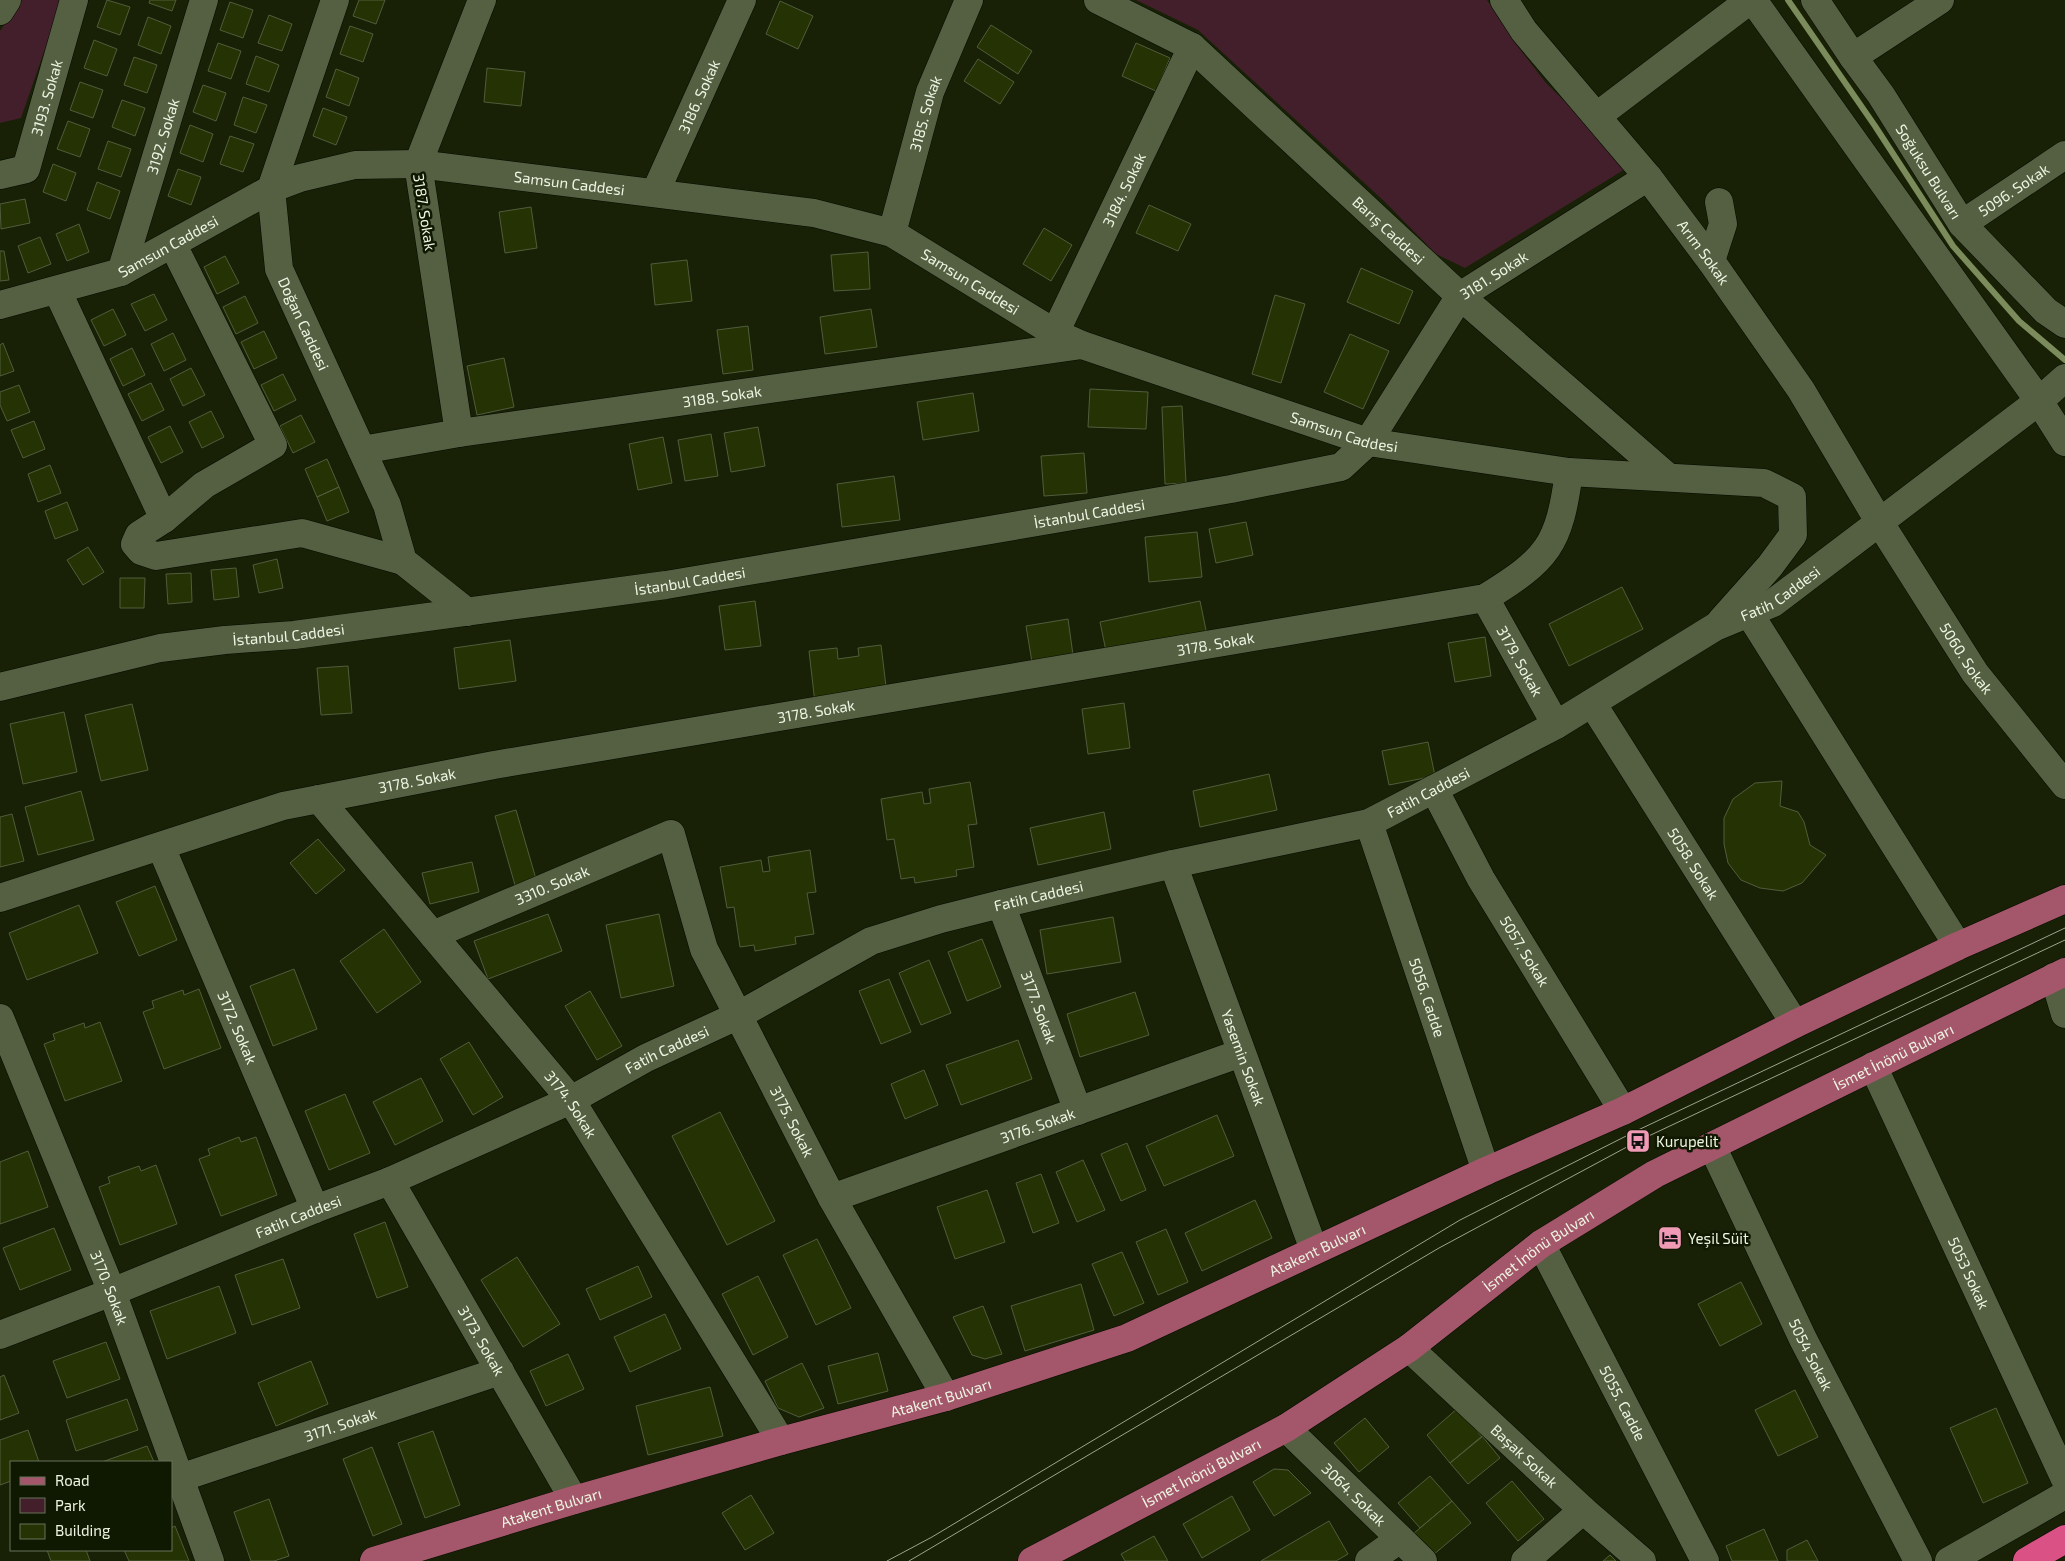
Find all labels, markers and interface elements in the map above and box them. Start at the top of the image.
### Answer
street label: 3186. Sokak [674,56,723,136]
street label: 3193. Sokak [27,57,66,138]
street label: 3185. Sokak [905,72,945,154]
street label: 3192. Sokak [142,96,183,176]
street label: Soğuksu Bulvarı [1892,121,1966,222]
street label: 3184. Sokak [1098,149,1149,230]
street label: 5096. Sokak [1975,159,2053,220]
street label: Samsun Caddesi [513,167,626,199]
street label: 3187. Sokak [410,172,440,252]
street label: Barış Caddesi [1349,192,1429,268]
street label: Samsun Caddesi [115,211,221,281]
street label: Arım Sokak [1674,216,1734,288]
street label: Samsun Caddesi [918,244,1023,318]
street label: 3181. Sokak [1456,246,1531,303]
street label: Doğan Caddesi [275,274,333,373]
street label: 3188. Sokak [681,381,763,410]
street label: Samsun Caddesi [1288,407,1399,455]
street label: İstanbul Caddesi [1032,495,1146,531]
street label: Fatih Caddesi [1738,562,1823,625]
street label: İstanbul Caddesi [633,563,747,598]
street label: İstanbul Caddesi [232,619,346,648]
street label: 5060. Sokak [1936,619,1997,698]
street label: 3179. Sokak [1493,622,1547,700]
street label: 3178. Sokak [1175,628,1256,659]
street label: 3178. Sokak [776,695,856,726]
street label: Fatih Caddesi [1383,763,1472,821]
street label: 3178. Sokak [377,764,457,796]
street label: 5058. Sokak [1664,824,1723,903]
street label: 3310. Sokak [512,861,592,908]
street label: Fatih Caddesi [992,876,1085,914]
street label: 5057. Sokak [1497,912,1554,990]
street label: 5056. Cadde [1406,955,1449,1039]
street label: 3177. Sokak [1018,968,1061,1046]
street label: 3172. Sokak [214,988,261,1067]
street label: Yasemin Sokak [1218,1007,1270,1108]
street label: İsmet İnönü Bulvarı [1830,1019,1956,1094]
street label: Fatih Caddesi [621,1021,711,1077]
street label: 3174. Sokak [541,1067,601,1141]
street label: 3175. Sokak [767,1083,818,1160]
street label: 3176. Sokak [998,1104,1078,1147]
bus stop icon: Kurupelit [1625,1128,1651,1154]
place label: Kurupelit [1656,1132,1719,1150]
street label: Fatih Caddesi [253,1191,344,1241]
street label: İsmet İnönü Bulvarı [1479,1205,1597,1295]
street label: Atakent Bulvarı [1266,1219,1368,1280]
hotel icon: Yeşil Süit [1657,1225,1683,1251]
place label: Yeşil Süit [1688,1229,1749,1248]
street label: 5053 Sokak [1945,1234,1994,1312]
street label: 3170. Sokak [87,1248,132,1328]
street label: 3173. Sokak [455,1302,509,1379]
street label: 5054 Sokak [1786,1316,1837,1394]
street label: 5055. Cadde [1596,1362,1650,1444]
street label: Atakent Bulvarı [888,1374,994,1420]
street label: 3171. Sokak [302,1404,379,1445]
street label: Başak Sokak [1487,1420,1562,1491]
street label: İsmet İnönü Bulvarı [1139,1434,1264,1511]
street label: 3064. Sokak [1318,1459,1390,1530]
legend [10,1461,172,1551]
text: Road [55,1471,90,1489]
street label: Atakent Bulvarı [498,1484,603,1531]
text: Park [55,1496,86,1514]
text: Building [55,1521,111,1539]

